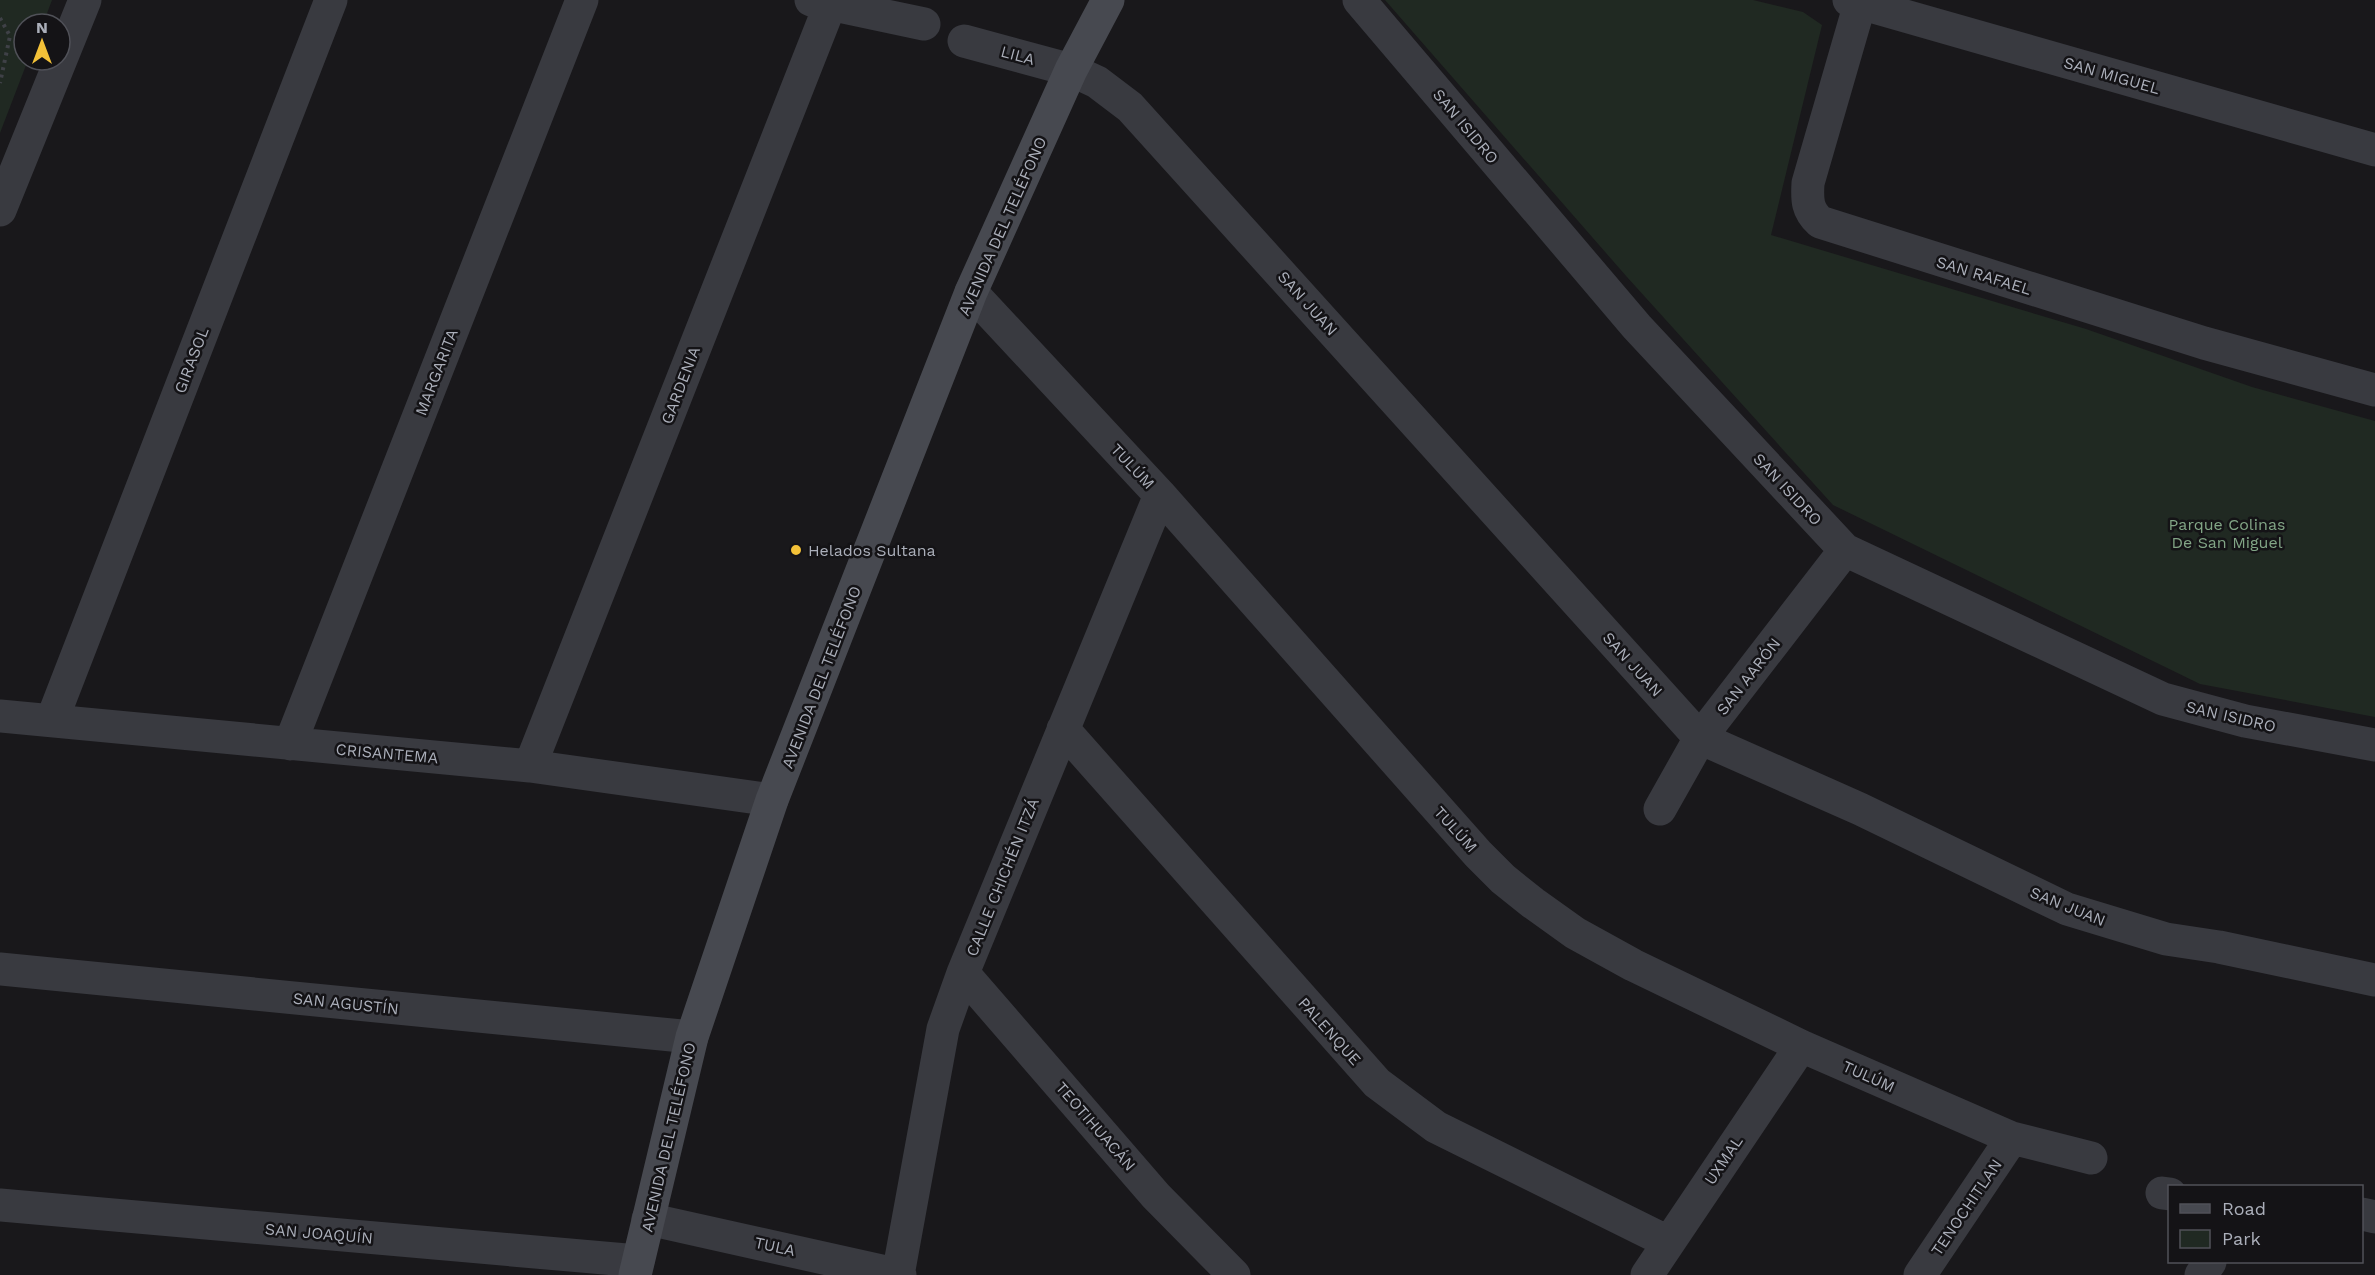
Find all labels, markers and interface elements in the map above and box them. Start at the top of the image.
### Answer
north arrow [12,12,72,72]
text: N [36,18,48,37]
street label: LILA [999,42,1037,69]
street label: SAN MIGUEL [2062,53,2162,98]
street label: SAN ISIDRO [1429,85,1502,168]
street label: AVENIDA DEL TELÉFONO [954,134,1051,319]
street label: SAN RAFAEL [1934,252,2034,299]
street label: SAN JUAN [1274,267,1341,339]
street label: GIRASOL [170,324,213,396]
street label: MARGARITA [411,326,462,418]
street label: GARDENIA [657,343,704,427]
street label: TULÚM [1107,440,1158,493]
street label: SAN ISIDRO [1749,449,1826,529]
park label: Parque Colinas De San Miguel [2169,515,2285,552]
place label: Helados Sultana [808,541,936,560]
marker: Helados Sultana [789,543,803,557]
street label: AVENIDA DEL TELÉFONO [778,583,865,771]
street label: SAN JUAN [1599,628,1666,700]
street label: SAN AARÓN [1712,634,1784,719]
street label: SAN ISIDRO [2184,697,2278,736]
street label: CRISANTEMA [335,740,439,767]
street label: CALLE CHICHÉN ITZÁ [962,795,1043,959]
street label: TULÚM [1430,802,1481,856]
street label: SAN JUAN [2027,883,2108,930]
street label: SAN AGUSTÍN [292,988,400,1018]
street label: PALENQUE [1294,994,1365,1069]
street label: AVENIDA DEL TELÉFONO [637,1040,700,1234]
street label: TULÚM [1840,1057,1898,1096]
street label: TEOTIHUACÁN [1052,1078,1139,1175]
street label: UXMAL [1700,1132,1747,1188]
street label: TENOCHITLAN [1927,1155,2006,1259]
legend [2168,1185,2363,1263]
text: Road [2222,1198,2266,1219]
street label: SAN JOAQUÍN [264,1219,374,1248]
text: Park [2222,1228,2261,1249]
street label: TULA [753,1233,797,1260]

